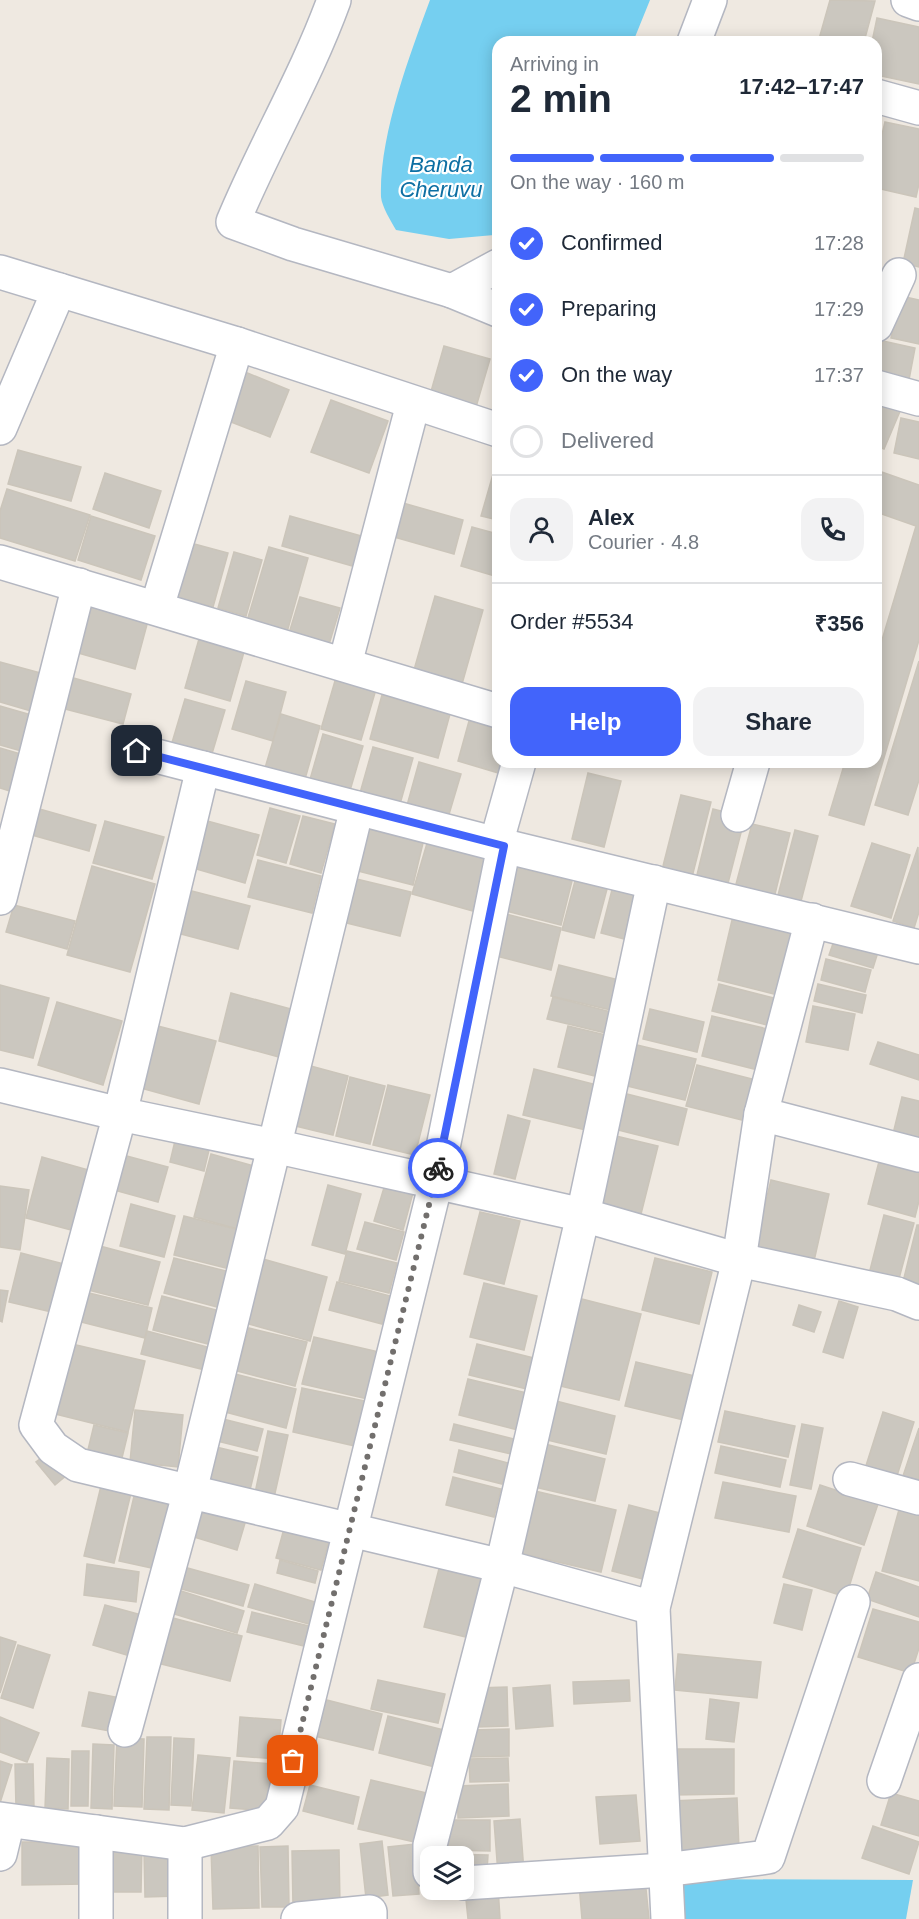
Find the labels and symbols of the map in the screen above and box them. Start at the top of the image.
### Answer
water label: Banda Cheruvu [399,152,483,202]
pin [111,725,162,776]
courier [408,1138,468,1198]
pin [267,1735,318,1786]

